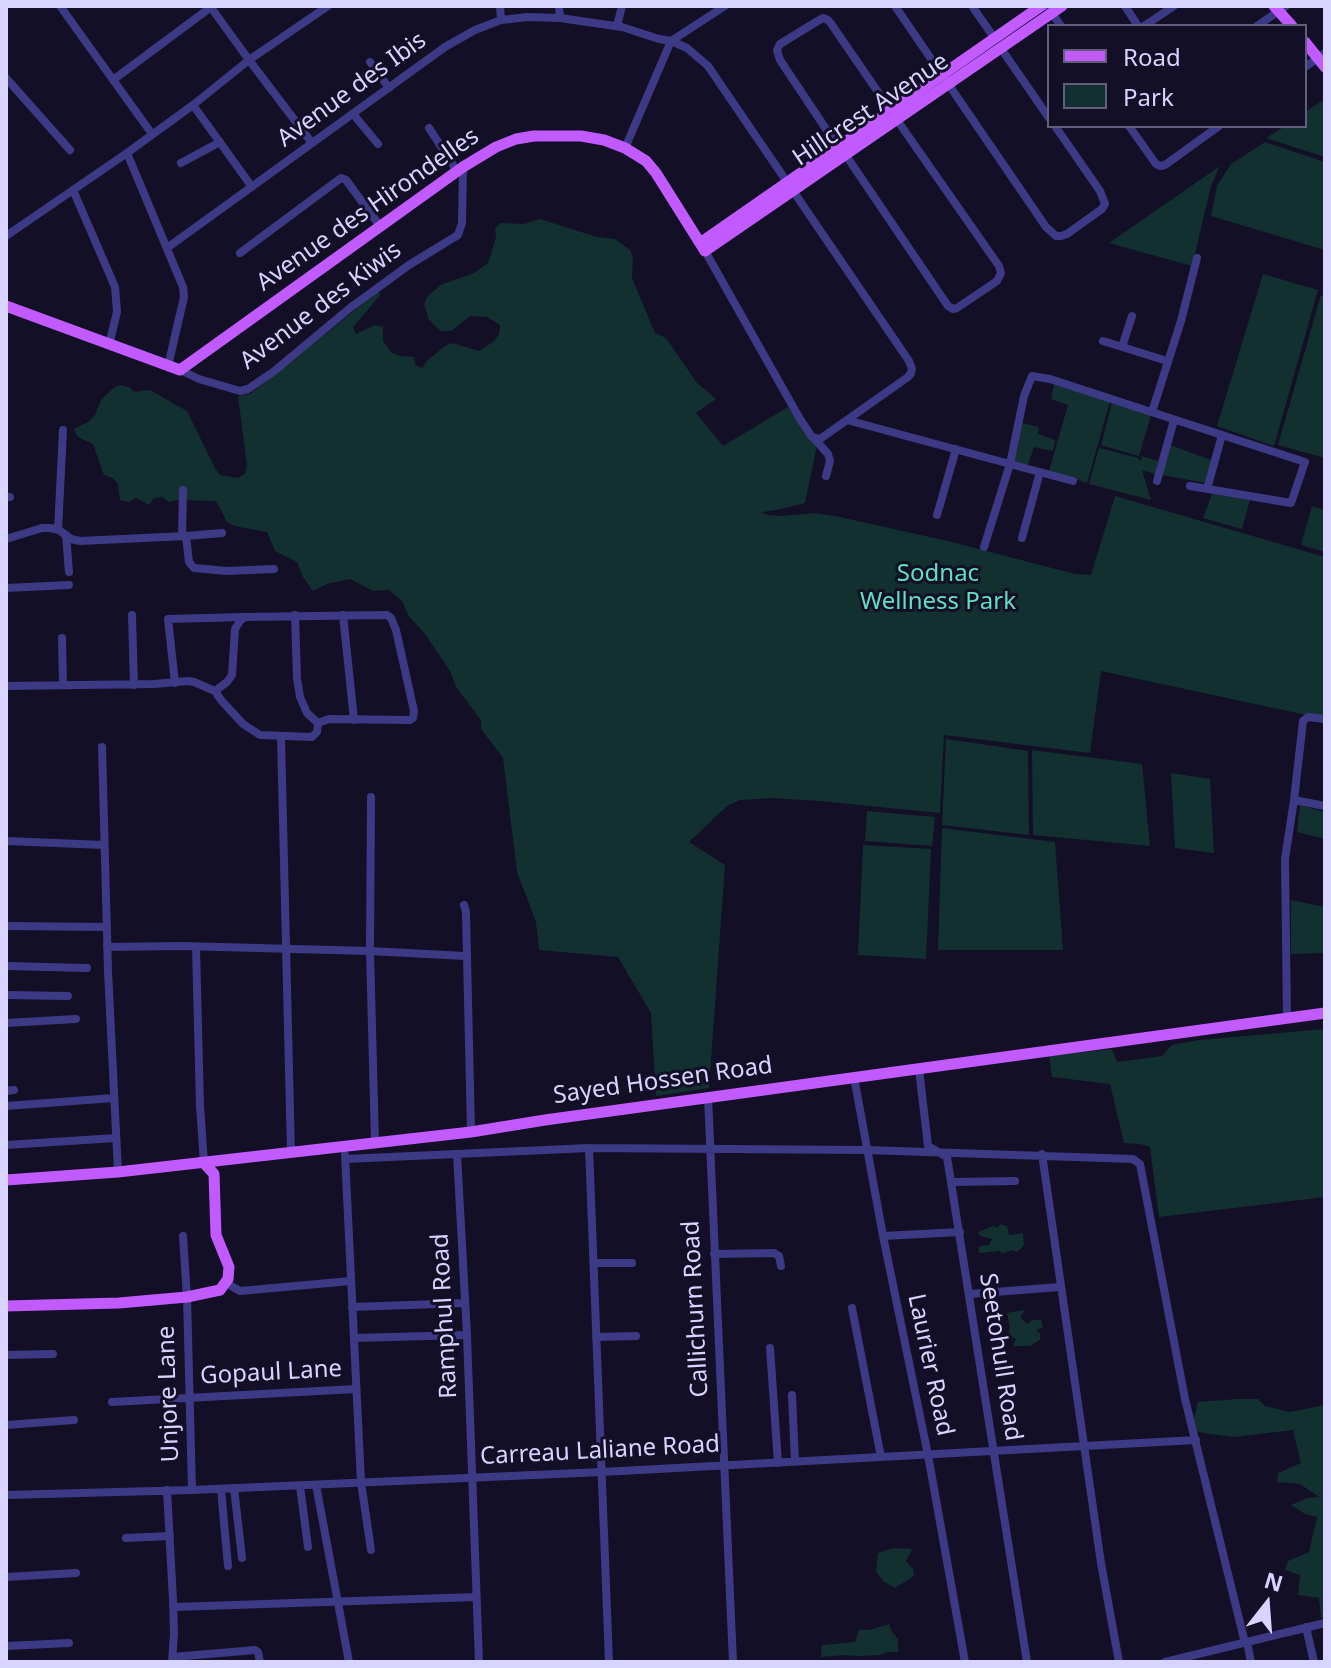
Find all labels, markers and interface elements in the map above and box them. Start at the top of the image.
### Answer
legend [1047,24,1307,128]
street label: Avenue des Ibis [272,26,432,154]
text: Road [1123,40,1181,73]
street label: Hillcrest Avenue [788,47,954,173]
text: Park [1123,80,1174,113]
street label: Avenue des Hirondelles [251,122,485,298]
street label: Avenue des Kiwis [235,236,407,376]
park label: Sodnac Wellness Park [860,560,1016,616]
street label: Sayed Hossen Road [552,1051,774,1111]
street label: Callichurn Road [677,1220,715,1398]
street label: Ramphul Road [426,1233,464,1399]
street label: Seetohull Road [973,1271,1027,1443]
street label: Laurier Road [901,1291,959,1439]
street label: Unjore Lane [152,1325,186,1463]
street label: Gopaul Lane [199,1355,343,1391]
street label: Carreau Laliane Road [479,1430,721,1472]
north arrow [1227,1564,1307,1644]
text: N [1261,1564,1287,1598]

